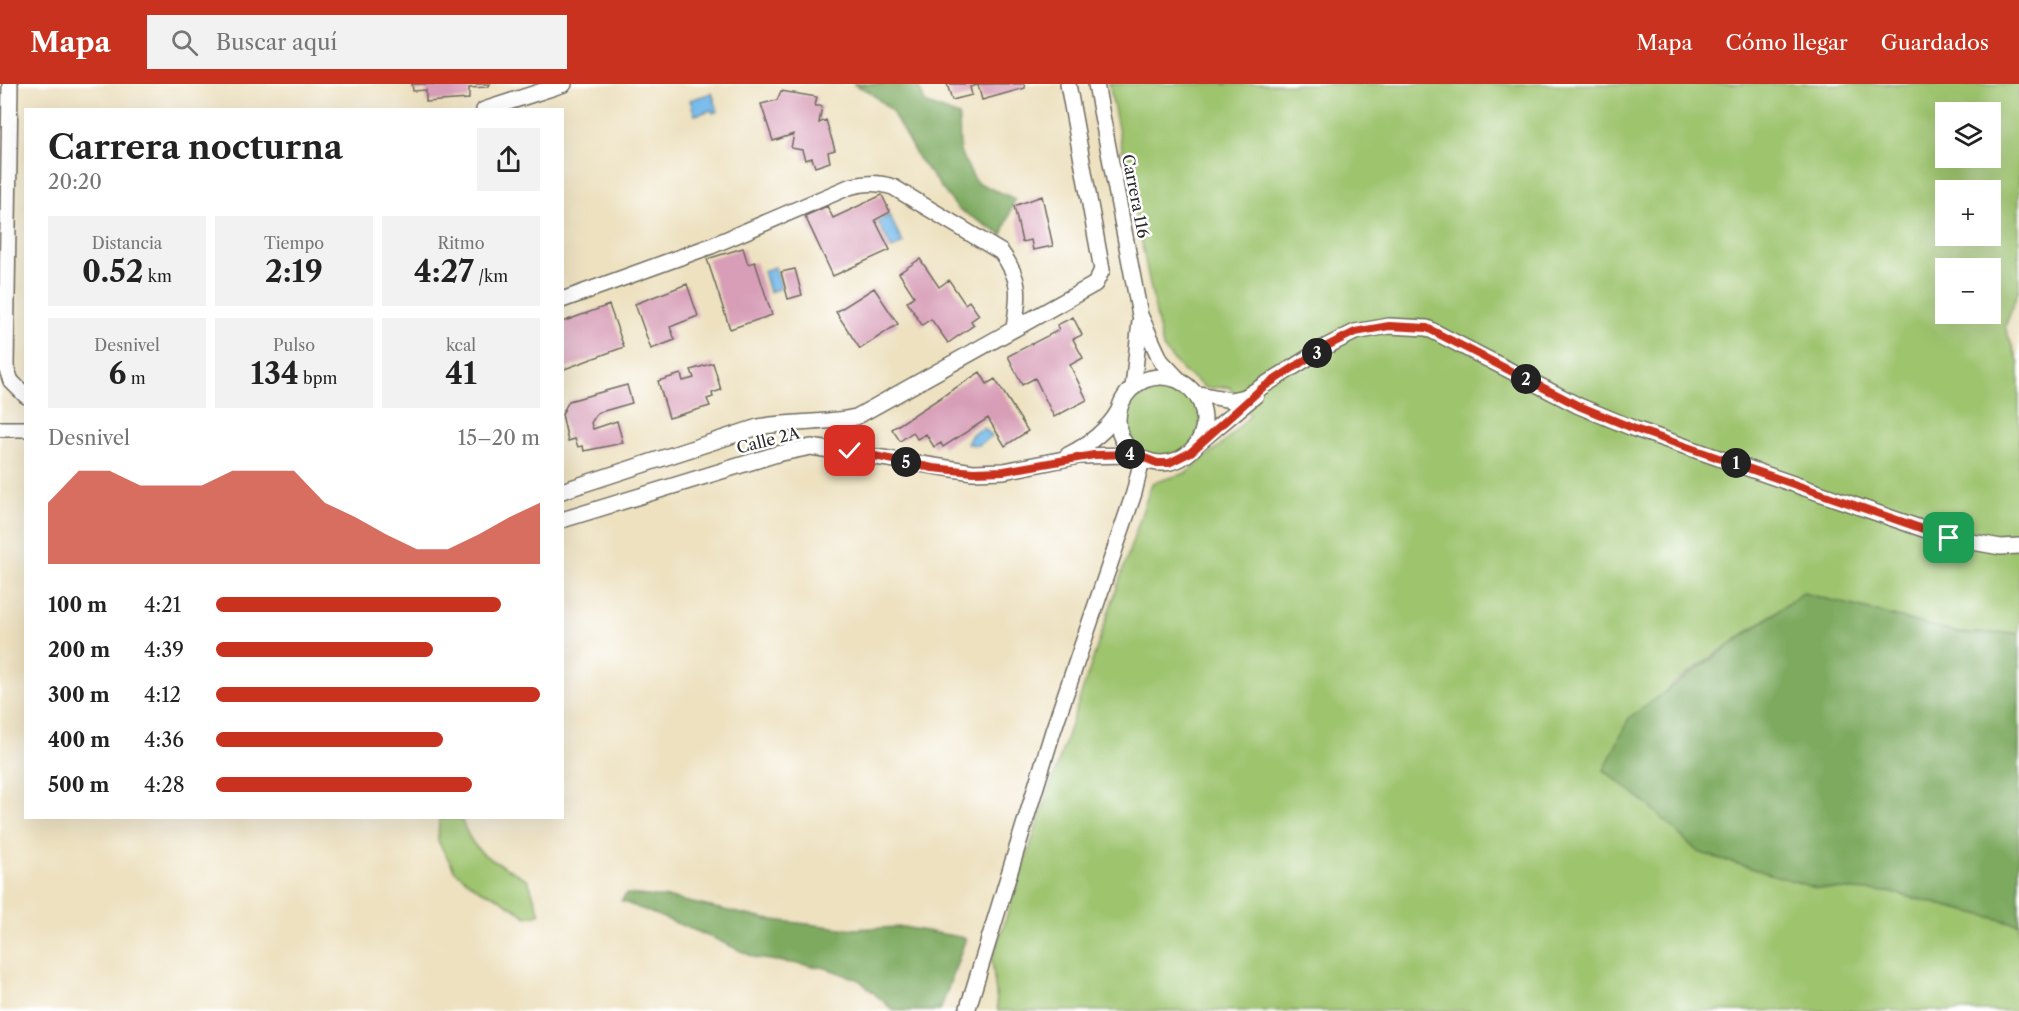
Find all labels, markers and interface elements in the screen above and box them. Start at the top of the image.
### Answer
search box [147,15,567,69]
text: Mapa [30,25,111,59]
icon: search [168,26,201,59]
text: Buscar aquí [216,29,337,56]
text: Mapa [1636,30,1693,55]
text: Cómo llegar [1726,30,1848,55]
text: Guardados [1881,30,1989,55]
map controls [1935,102,2001,324]
button: layers [1935,102,2001,168]
text: Carrera nocturna [48,127,343,168]
button: share [477,128,540,191]
street label: Carrera 116 [1118,152,1154,240]
text: 20:20 [48,170,102,194]
button: + [1935,180,2001,246]
text: Distancia [92,233,162,253]
text: Tiempo [264,233,324,253]
text: Ritmo [438,233,484,253]
text: 0.52 [82,253,143,290]
text: 2:19 [265,253,323,290]
text: 4:27 [414,253,474,290]
button: − [1935,258,2001,324]
text: km [143,266,172,286]
text: /km [474,266,508,286]
text: Desnivel [94,335,160,355]
text: Pulso [273,335,315,355]
text: kcal [446,335,476,355]
pin: 3 [1302,338,1332,368]
text: 3 [1312,343,1322,363]
text: 6 [108,355,126,392]
text: 134 [251,355,299,392]
text: 41 [445,355,477,392]
pin: 2 [1511,364,1541,394]
text: m [126,368,146,388]
text: bpm [299,368,337,388]
text: 2 [1521,369,1531,389]
street label: Calle 2A [734,422,803,458]
pin [824,425,875,476]
text: Desnivel [48,426,130,450]
text: 15–20 m [458,426,540,450]
icon: check [833,434,866,467]
pin: 4 [1115,439,1145,469]
text: 4 [1125,444,1135,464]
pin: 5 [891,447,921,477]
pin: 1 [1721,448,1751,478]
text: 5 [902,452,910,472]
text: 1 [1732,453,1740,473]
pin [1923,512,1974,563]
icon: arrive [1932,521,1965,554]
text: 100 m [48,593,107,617]
text: 4:21 [144,593,181,617]
text: 200 m [48,638,110,662]
text: 4:39 [144,638,184,662]
text: 300 m [48,683,110,707]
text: 4:12 [144,683,181,707]
text: 400 m [48,728,110,752]
text: 4:36 [144,728,184,752]
text: 500 m [48,773,109,797]
text: 4:28 [144,773,185,797]

